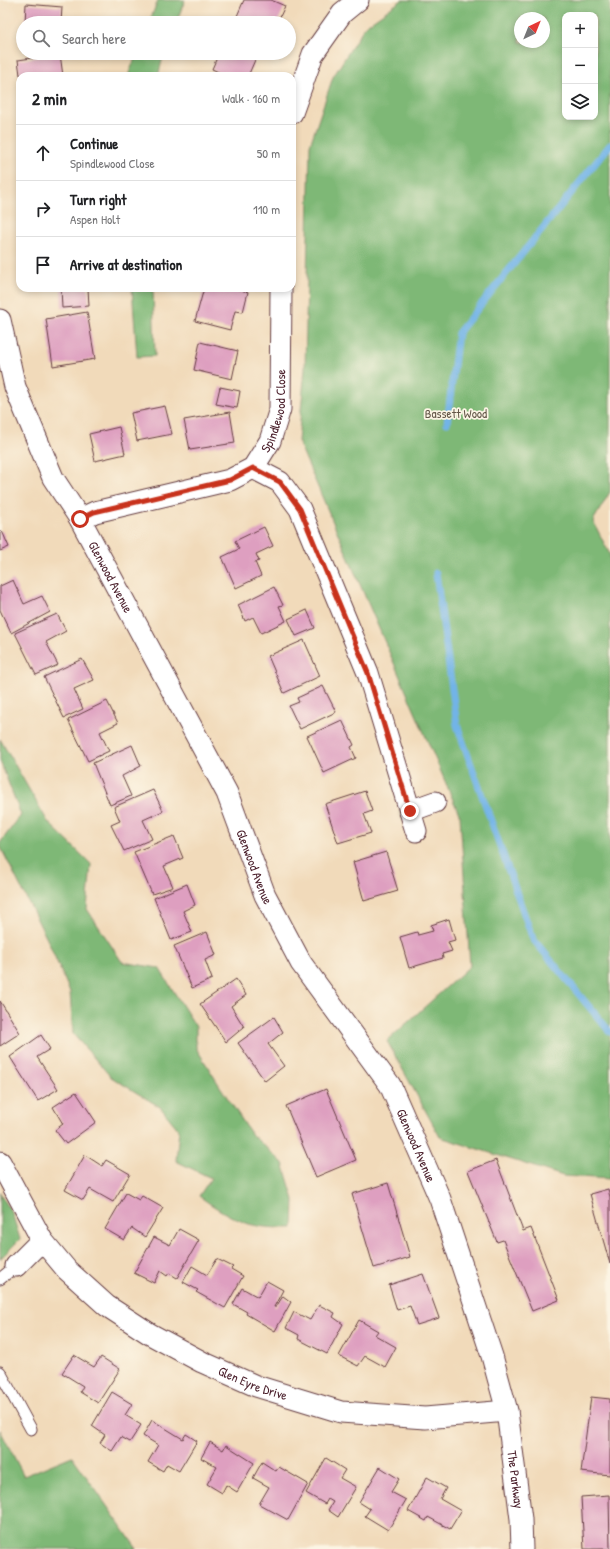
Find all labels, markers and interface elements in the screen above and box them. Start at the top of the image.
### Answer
north arrow [514,12,550,48]
map controls [562,12,598,120]
button: + [562,12,598,48]
search box [16,16,296,60]
icon: search [30,27,52,49]
text: Search here [62,28,126,49]
button: − [562,48,598,84]
button: layers [562,84,598,120]
text: 2 min [32,87,67,110]
text: Walk · 160 m [222,89,280,107]
text: Continue [70,133,118,154]
icon: ahead [32,142,54,164]
text: 50 m [257,144,280,162]
text: Spindlewood Close [70,154,155,172]
text: Turn right [70,189,126,210]
icon: right [32,198,54,220]
text: 110 m [253,200,280,218]
text: Aspen Holt [70,210,120,228]
icon: arrive [32,254,54,276]
text: Arrive at destination [70,254,182,275]
street label: Spindlewood Close [256,369,289,456]
park label: Bassett Wood [425,404,487,422]
route start [71,510,89,528]
street label: Glenwood Avenue [85,538,138,616]
route end [401,802,419,820]
street label: Glenwood Avenue [232,827,277,907]
street label: Glenwood Avenue [392,1106,440,1185]
street label: Glen Eyre Drive [216,1361,290,1404]
street label: The Parkway [503,1449,529,1510]

